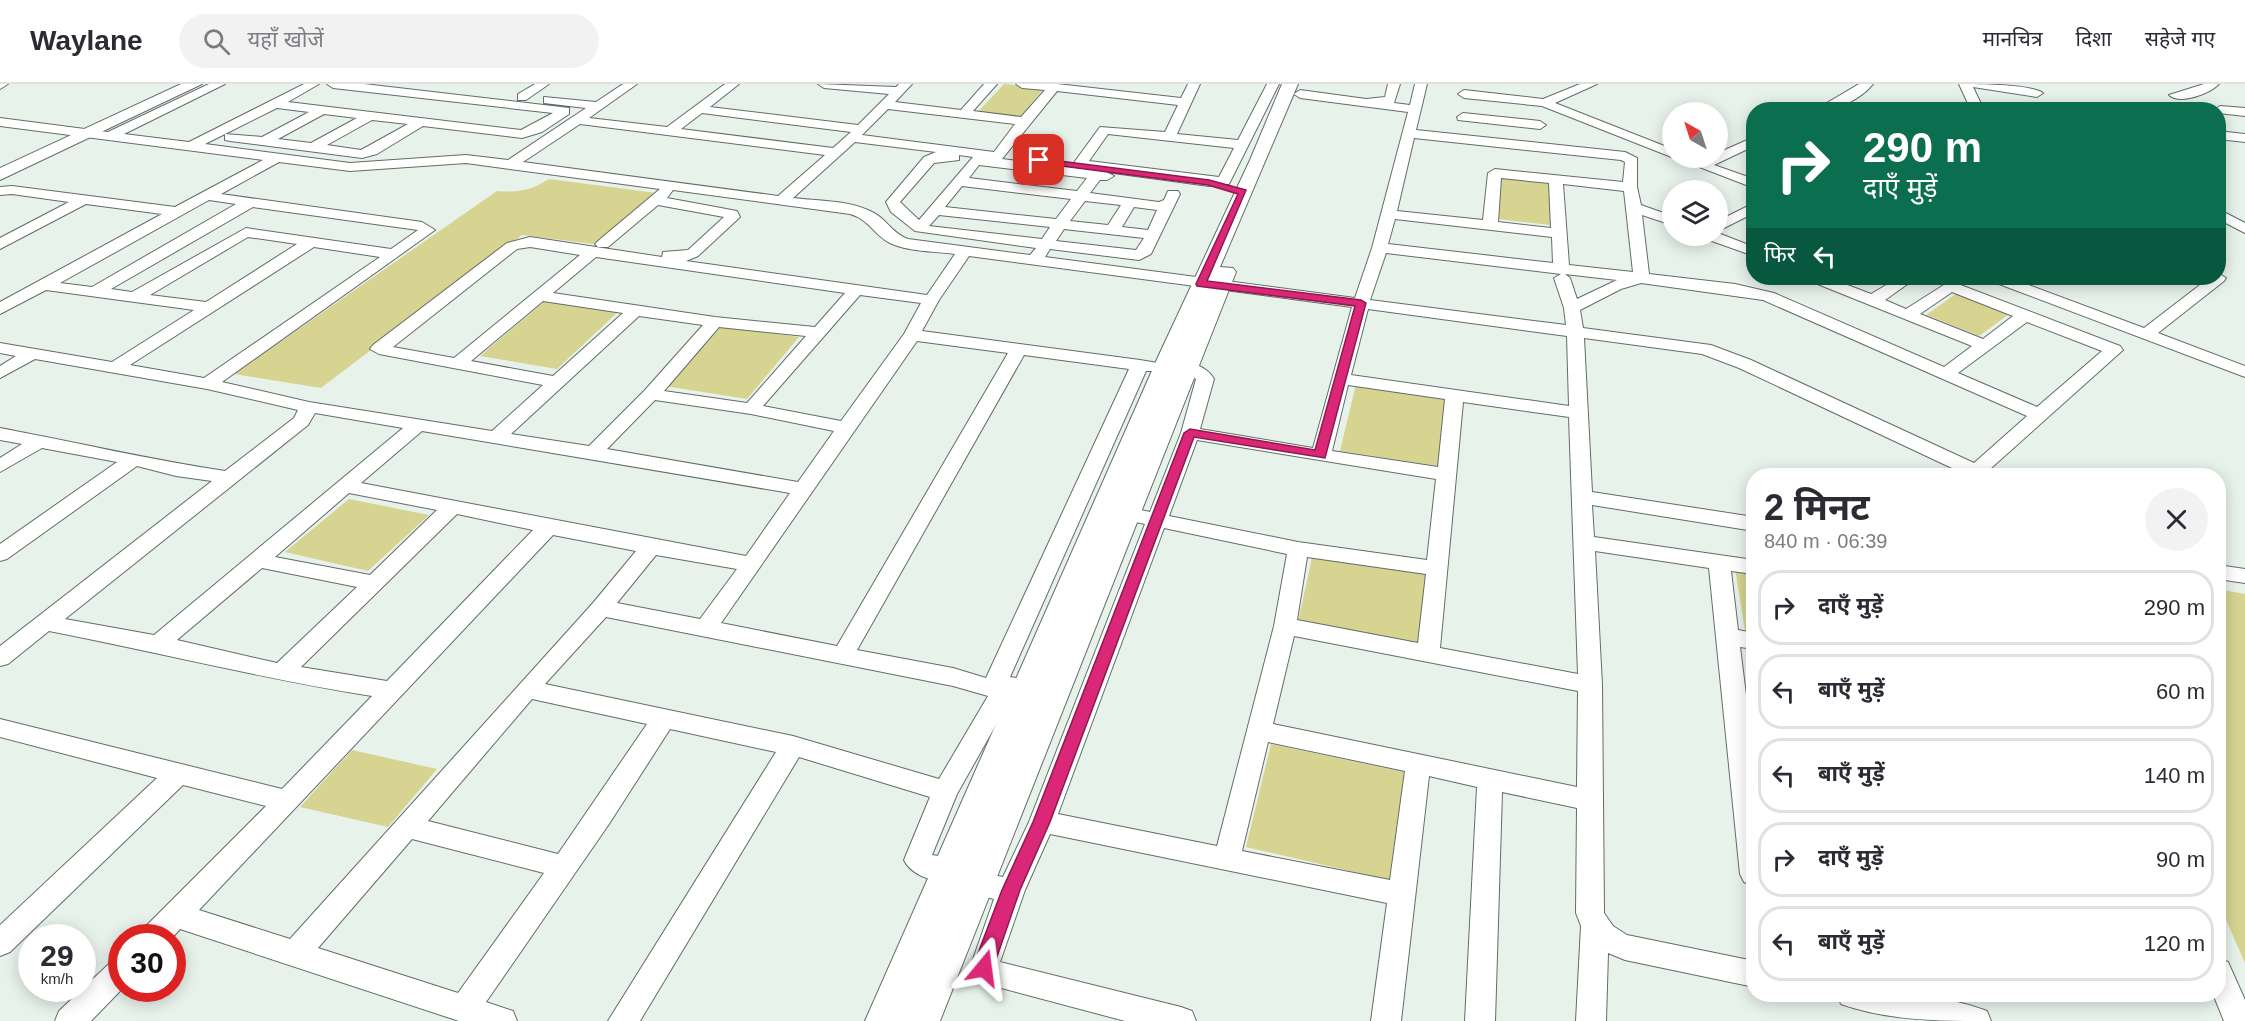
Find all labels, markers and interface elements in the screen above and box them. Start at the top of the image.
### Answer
search box [179,14,599,68]
text: Waylane [30,25,143,56]
icon: search [200,25,233,58]
text: यहाँ खोजें [248,27,324,52]
text: मानचित्र [1982,27,2042,50]
text: दिशा [2075,27,2112,50]
text: सहेजे गए [2145,27,2215,50]
north arrow [1662,102,1728,168]
map controls [1662,102,1728,246]
text: 290 m [1863,124,1982,171]
icon: right [1764,126,1842,204]
pin [1013,134,1064,185]
icon: arrive [1022,143,1055,176]
text: दाएँ मुड़ें [1863,173,1937,203]
button: layers [1662,180,1728,246]
icon: left [1808,240,1841,273]
text: फिर [1764,242,1796,267]
text: 2 मिनट [1764,487,1870,528]
button: close [2145,488,2208,551]
text: 840 m · 06:39 [1764,530,1887,552]
icon: right [1767,591,1800,624]
text: दाएँ मुड़ें [1818,593,1883,618]
text: 290 m [2144,595,2205,620]
icon: left [1767,675,1800,708]
text: बाएँ मुड़ें [1818,677,1884,702]
text: 60 m [2156,679,2205,704]
icon: left [1767,759,1800,792]
text: बाएँ मुड़ें [1818,761,1884,786]
text: 140 m [2144,763,2205,788]
icon: right [1767,843,1800,876]
text: दाएँ मुड़ें [1818,845,1883,870]
text: 90 m [2156,847,2205,872]
speed limit sign: 30 [108,924,186,1002]
icon: left [1767,927,1800,960]
text: बाएँ मुड़ें [1818,929,1884,954]
text: 120 m [2144,931,2205,956]
position arrow [952,936,1016,1000]
text: 29 [40,939,74,972]
text: km/h [41,970,73,987]

